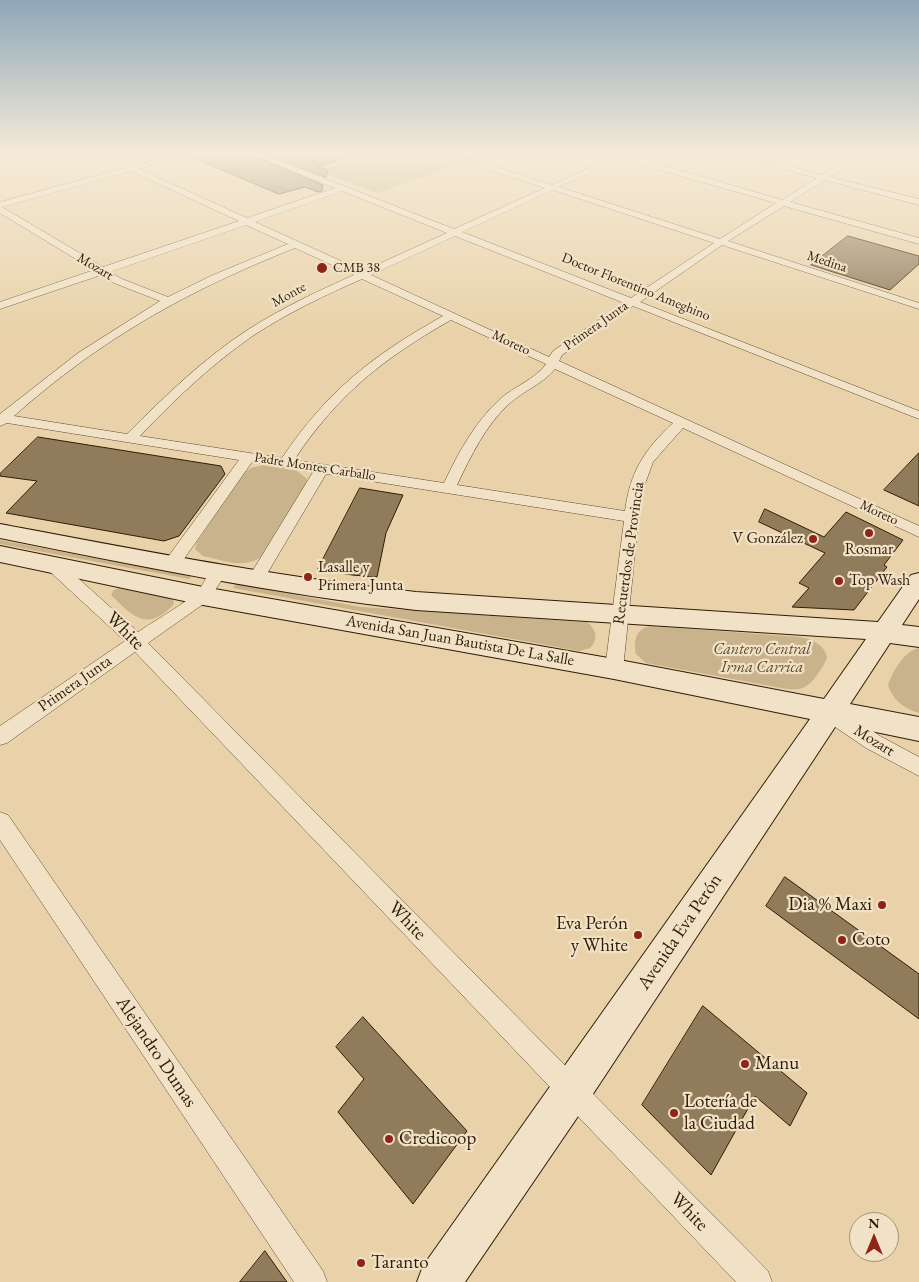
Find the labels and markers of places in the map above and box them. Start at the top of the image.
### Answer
place label: CMB 38 [333,260,380,276]
marker: CMB 38 [315,261,329,275]
marker: Rosmar [863,527,875,539]
place label: V González [732,529,803,549]
marker: V González [807,533,819,545]
place label: Rosmar [845,540,893,560]
place label: Lasalle y Primera Junta [318,558,403,596]
marker: Lasalle y Primera Junta [302,571,314,583]
place label: Top Wash [849,571,910,591]
marker: Top Wash [833,575,845,587]
place label: Dia % Maxi [788,894,872,916]
marker: Dia % Maxi [876,899,888,911]
place label: Eva Perón y White [556,913,628,957]
marker: Eva Perón y White [632,929,644,941]
place label: Coto [852,929,890,951]
marker: Coto [836,934,848,946]
place label: Manu [755,1053,799,1075]
marker: Manu [739,1058,751,1070]
place label: Lotería de la Ciudad [684,1091,757,1135]
marker: Lotería de la Ciudad [668,1107,680,1119]
place label: Credicoop [399,1128,476,1150]
marker: Credicoop [383,1133,395,1145]
place label: Taranto [371,1252,429,1274]
marker: Taranto [355,1257,367,1269]

